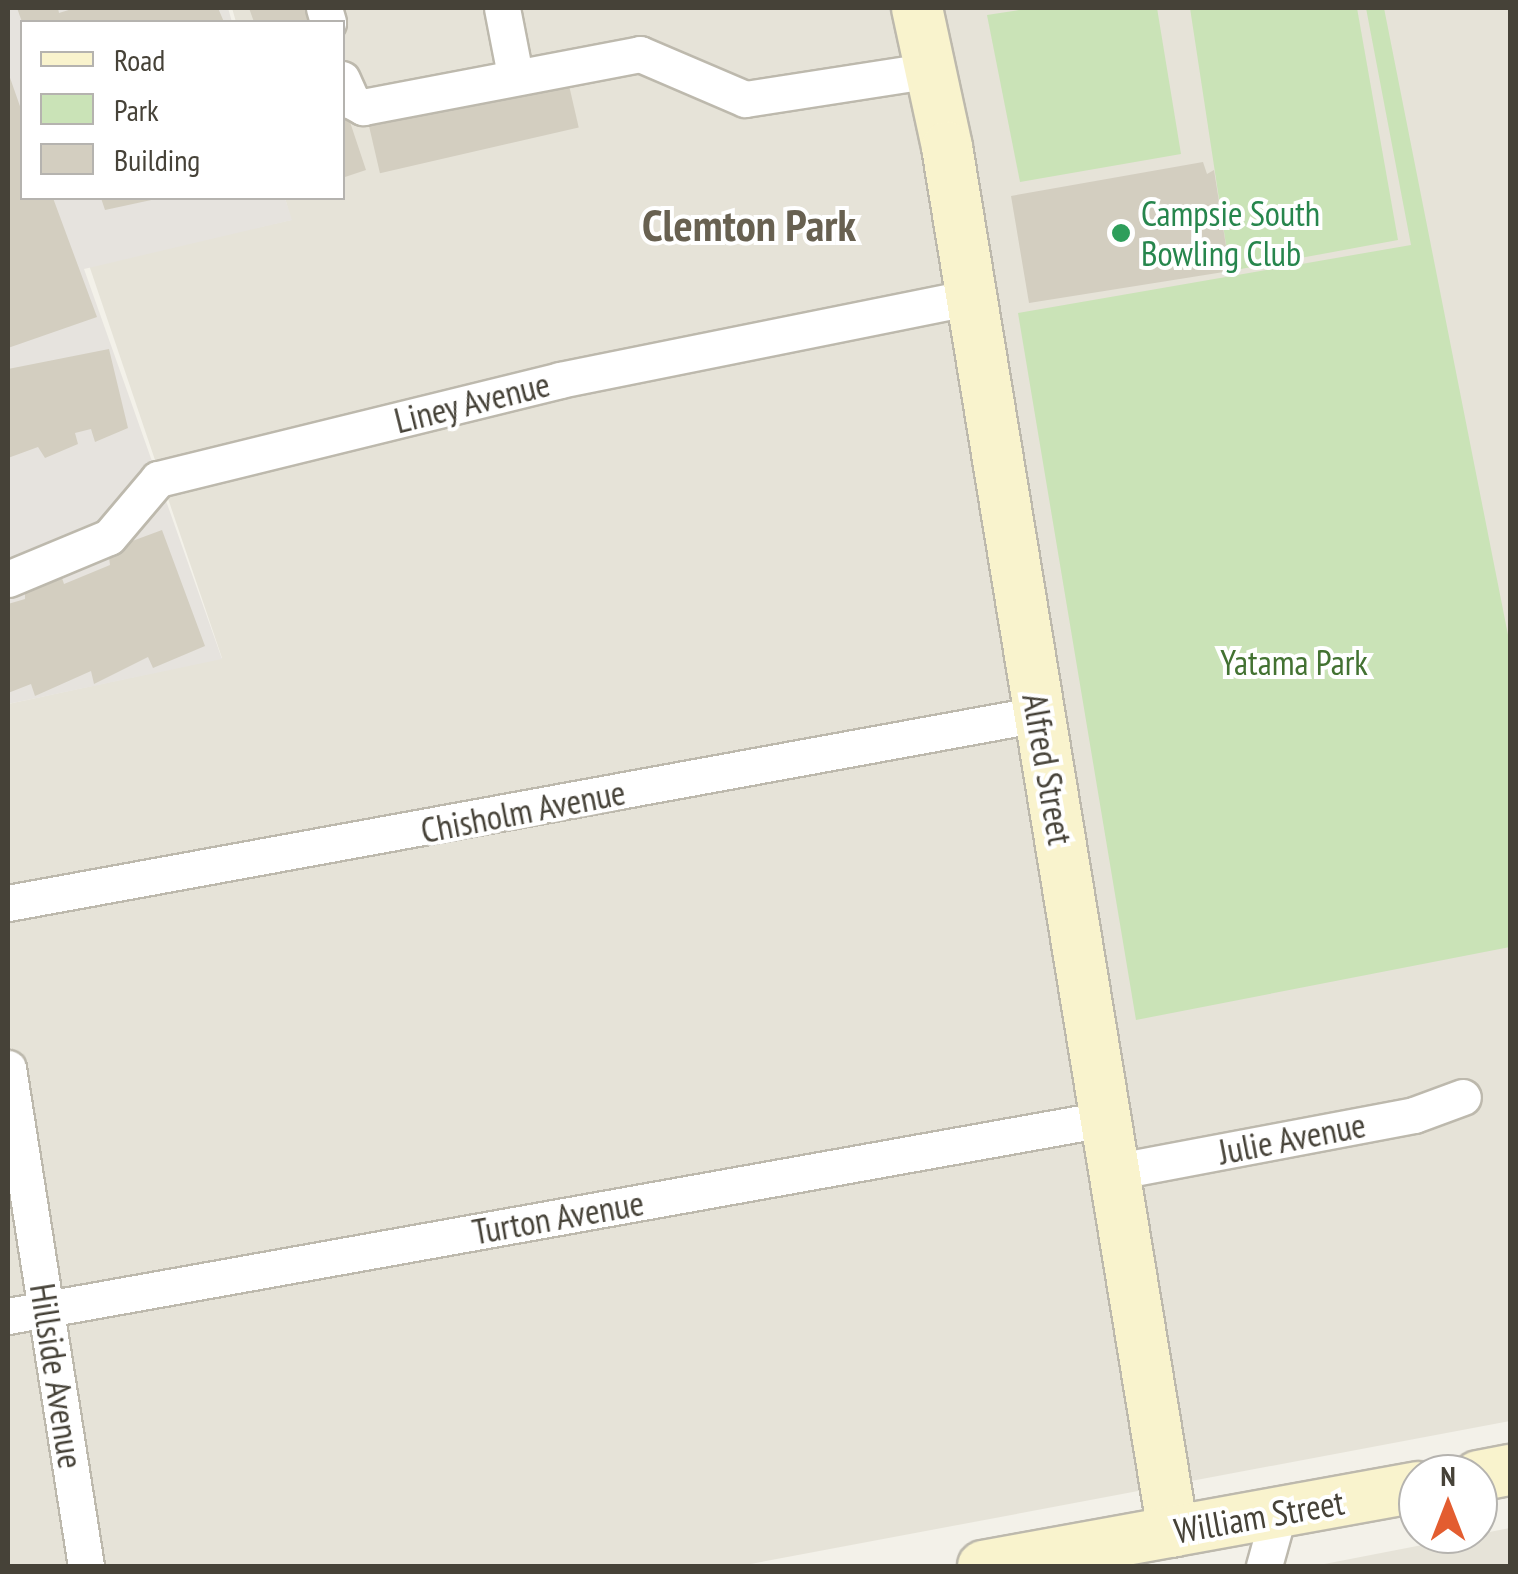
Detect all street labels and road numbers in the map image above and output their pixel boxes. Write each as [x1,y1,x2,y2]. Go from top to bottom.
street label: Liney Avenue [389,362,555,442]
street label: Alfred Street [1014,690,1082,848]
street label: Chisholm Avenue [417,771,629,851]
street label: Julie Avenue [1214,1103,1370,1173]
street label: Turton Avenue [469,1181,647,1253]
street label: Hillside Avenue [22,1280,92,1472]
street label: William Street [1171,1480,1347,1552]

